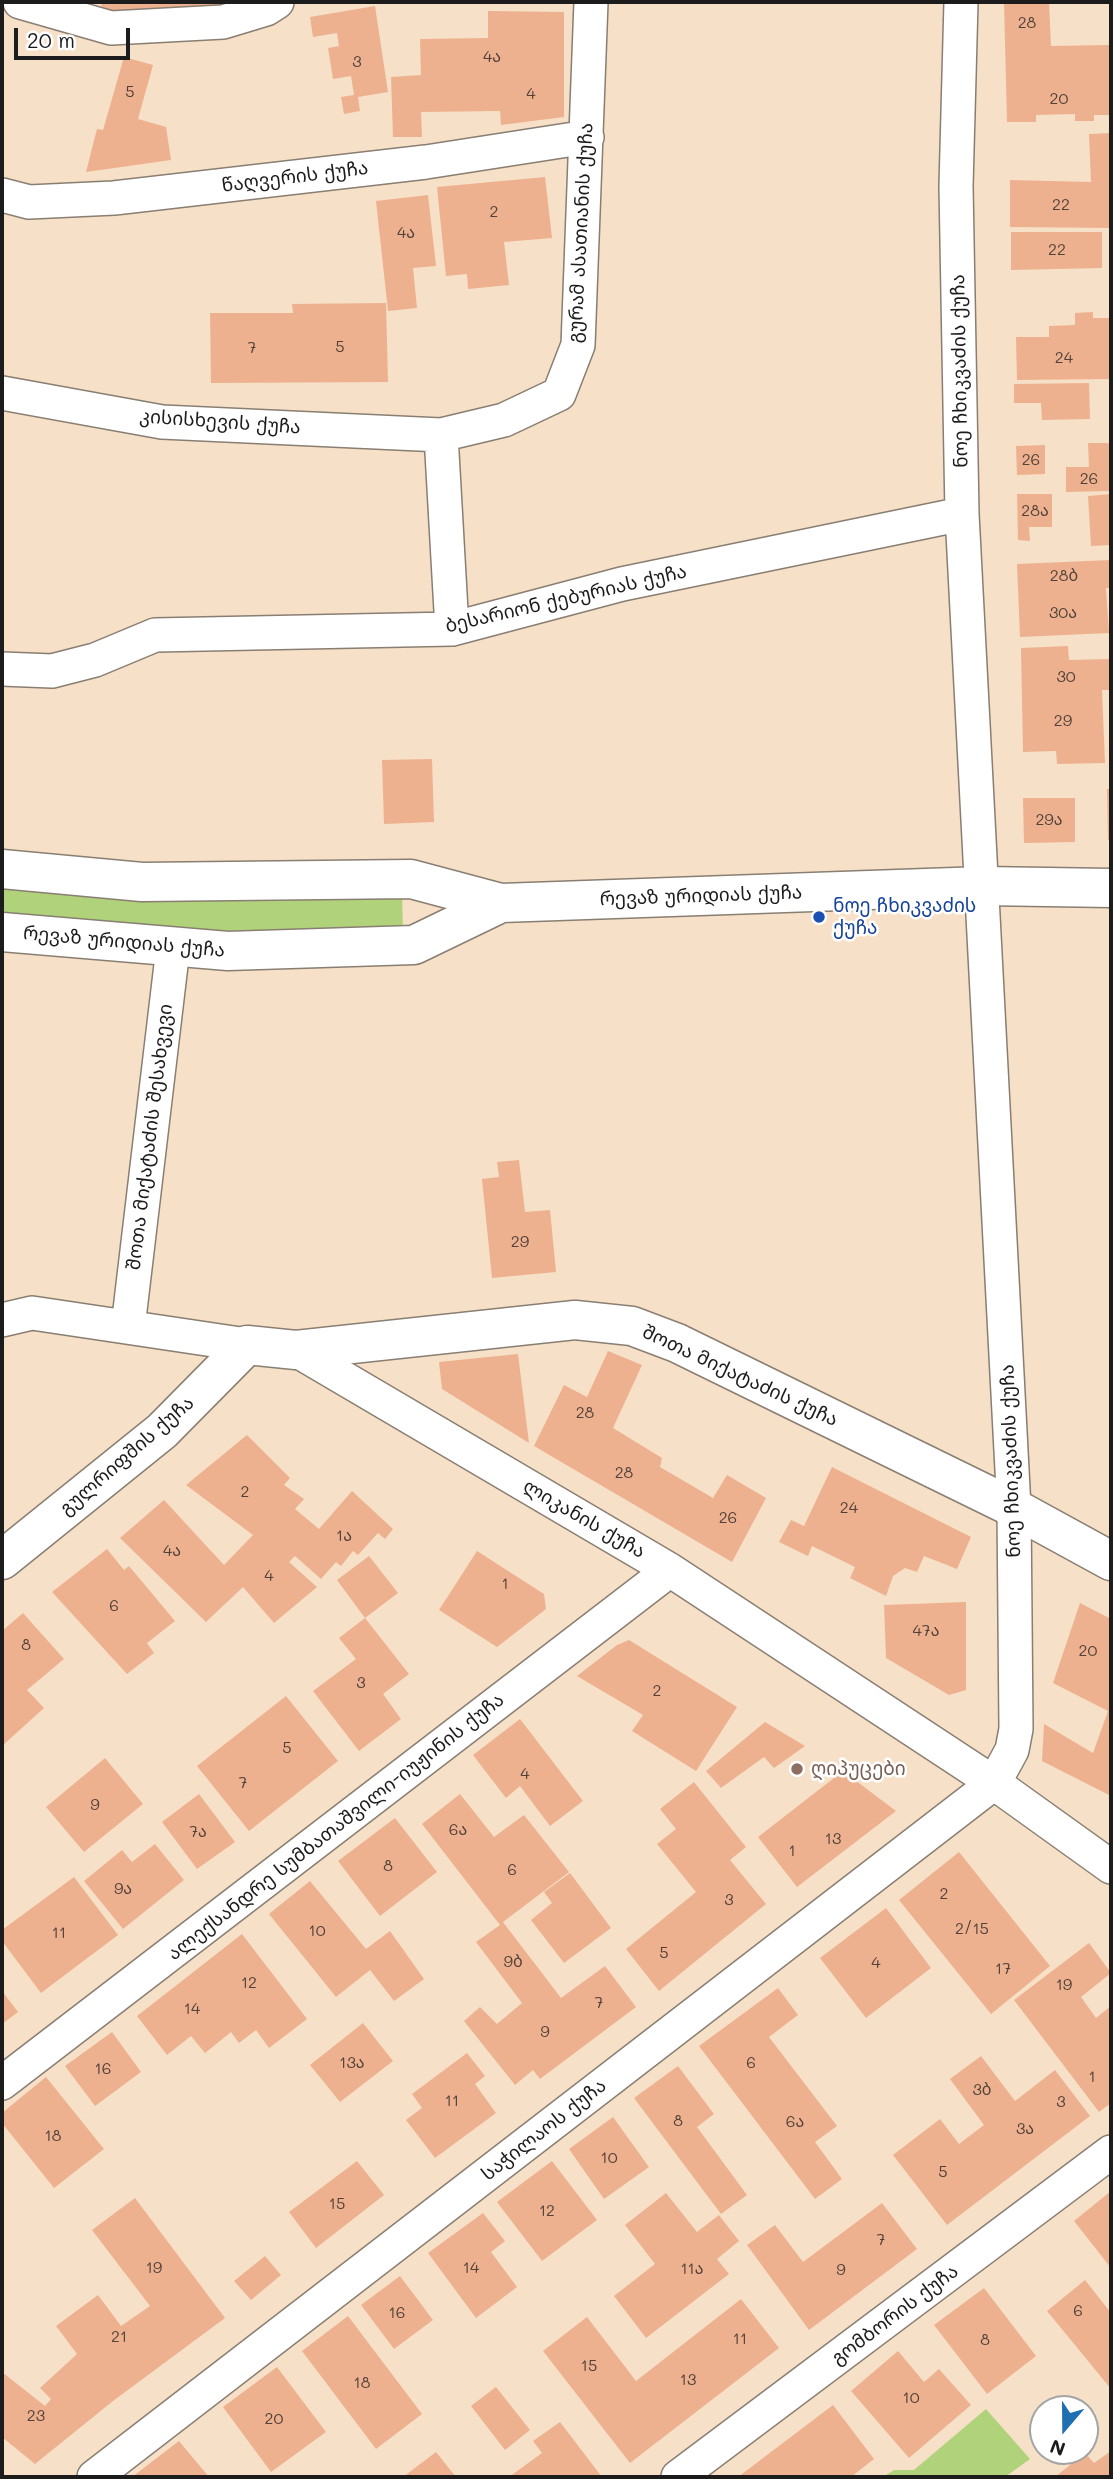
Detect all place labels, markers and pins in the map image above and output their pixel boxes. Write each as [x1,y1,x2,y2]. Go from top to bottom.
place label: ნოე ჩხიკვაძის ქუჩა [833,895,976,939]
marker: ნოე ჩხიკვაძის ქუჩა [811,909,827,925]
place label: ღიპუცები [811,1758,906,1780]
marker: ღიპუცები [789,1761,805,1777]

